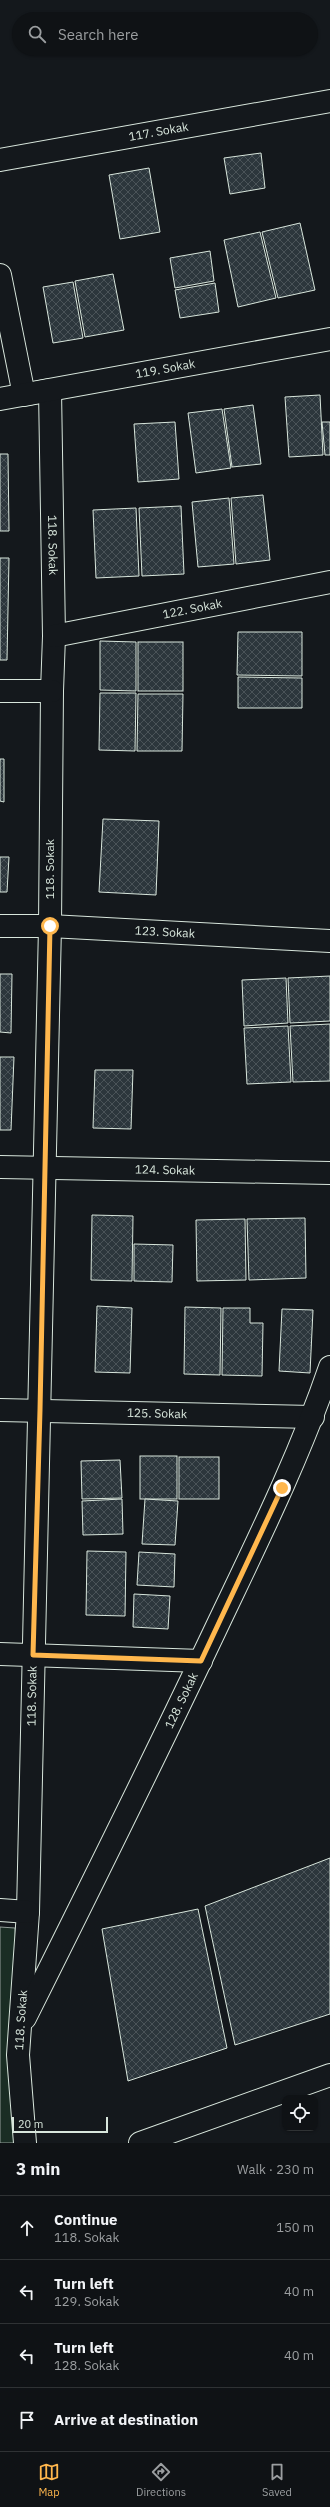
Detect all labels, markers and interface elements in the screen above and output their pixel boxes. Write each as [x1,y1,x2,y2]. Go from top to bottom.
search box [12,12,318,56]
icon: search [26,23,48,45]
text: Search here [58,25,138,44]
street label: 117. Sokak [127,118,190,144]
street label: 119. Sokak [134,356,197,381]
street label: 118. Sokak [45,515,61,576]
street label: 122. Sokak [161,595,224,622]
street label: 118. Sokak [42,838,57,899]
route start [41,917,59,935]
street label: 123. Sokak [134,923,196,941]
street label: 124. Sokak [135,1161,196,1178]
street label: 125. Sokak [127,1405,188,1421]
route end [273,1479,291,1497]
street label: 118. Sokak [23,1665,40,1726]
street label: 128. Sokak [161,1669,201,1731]
street label: 118. Sokak [11,1989,30,2051]
map controls [282,2095,318,2131]
button: locate [282,2095,318,2131]
scale bar [12,2115,108,2134]
text: 20 m [18,2117,43,2131]
text: 3 min [16,2158,60,2180]
text: Walk · 230 m [237,2161,314,2178]
text: Continue [54,2210,118,2229]
icon: ahead [16,2217,38,2239]
text: 150 m [276,2219,314,2236]
text: 118. Sokak [54,2229,119,2246]
text: Turn left [54,2274,114,2293]
icon: left [16,2281,38,2303]
text: 40 m [284,2283,314,2300]
text: 129. Sokak [54,2293,119,2310]
text: Turn left [54,2338,114,2357]
icon: left [16,2345,38,2367]
text: 40 m [284,2347,314,2364]
text: 128. Sokak [54,2357,119,2374]
icon: arrive [16,2409,38,2431]
text: Arrive at destination [54,2410,198,2429]
tab: Map [38,2461,60,2499]
tab: Directions [136,2461,186,2499]
tab: Saved [262,2461,292,2499]

